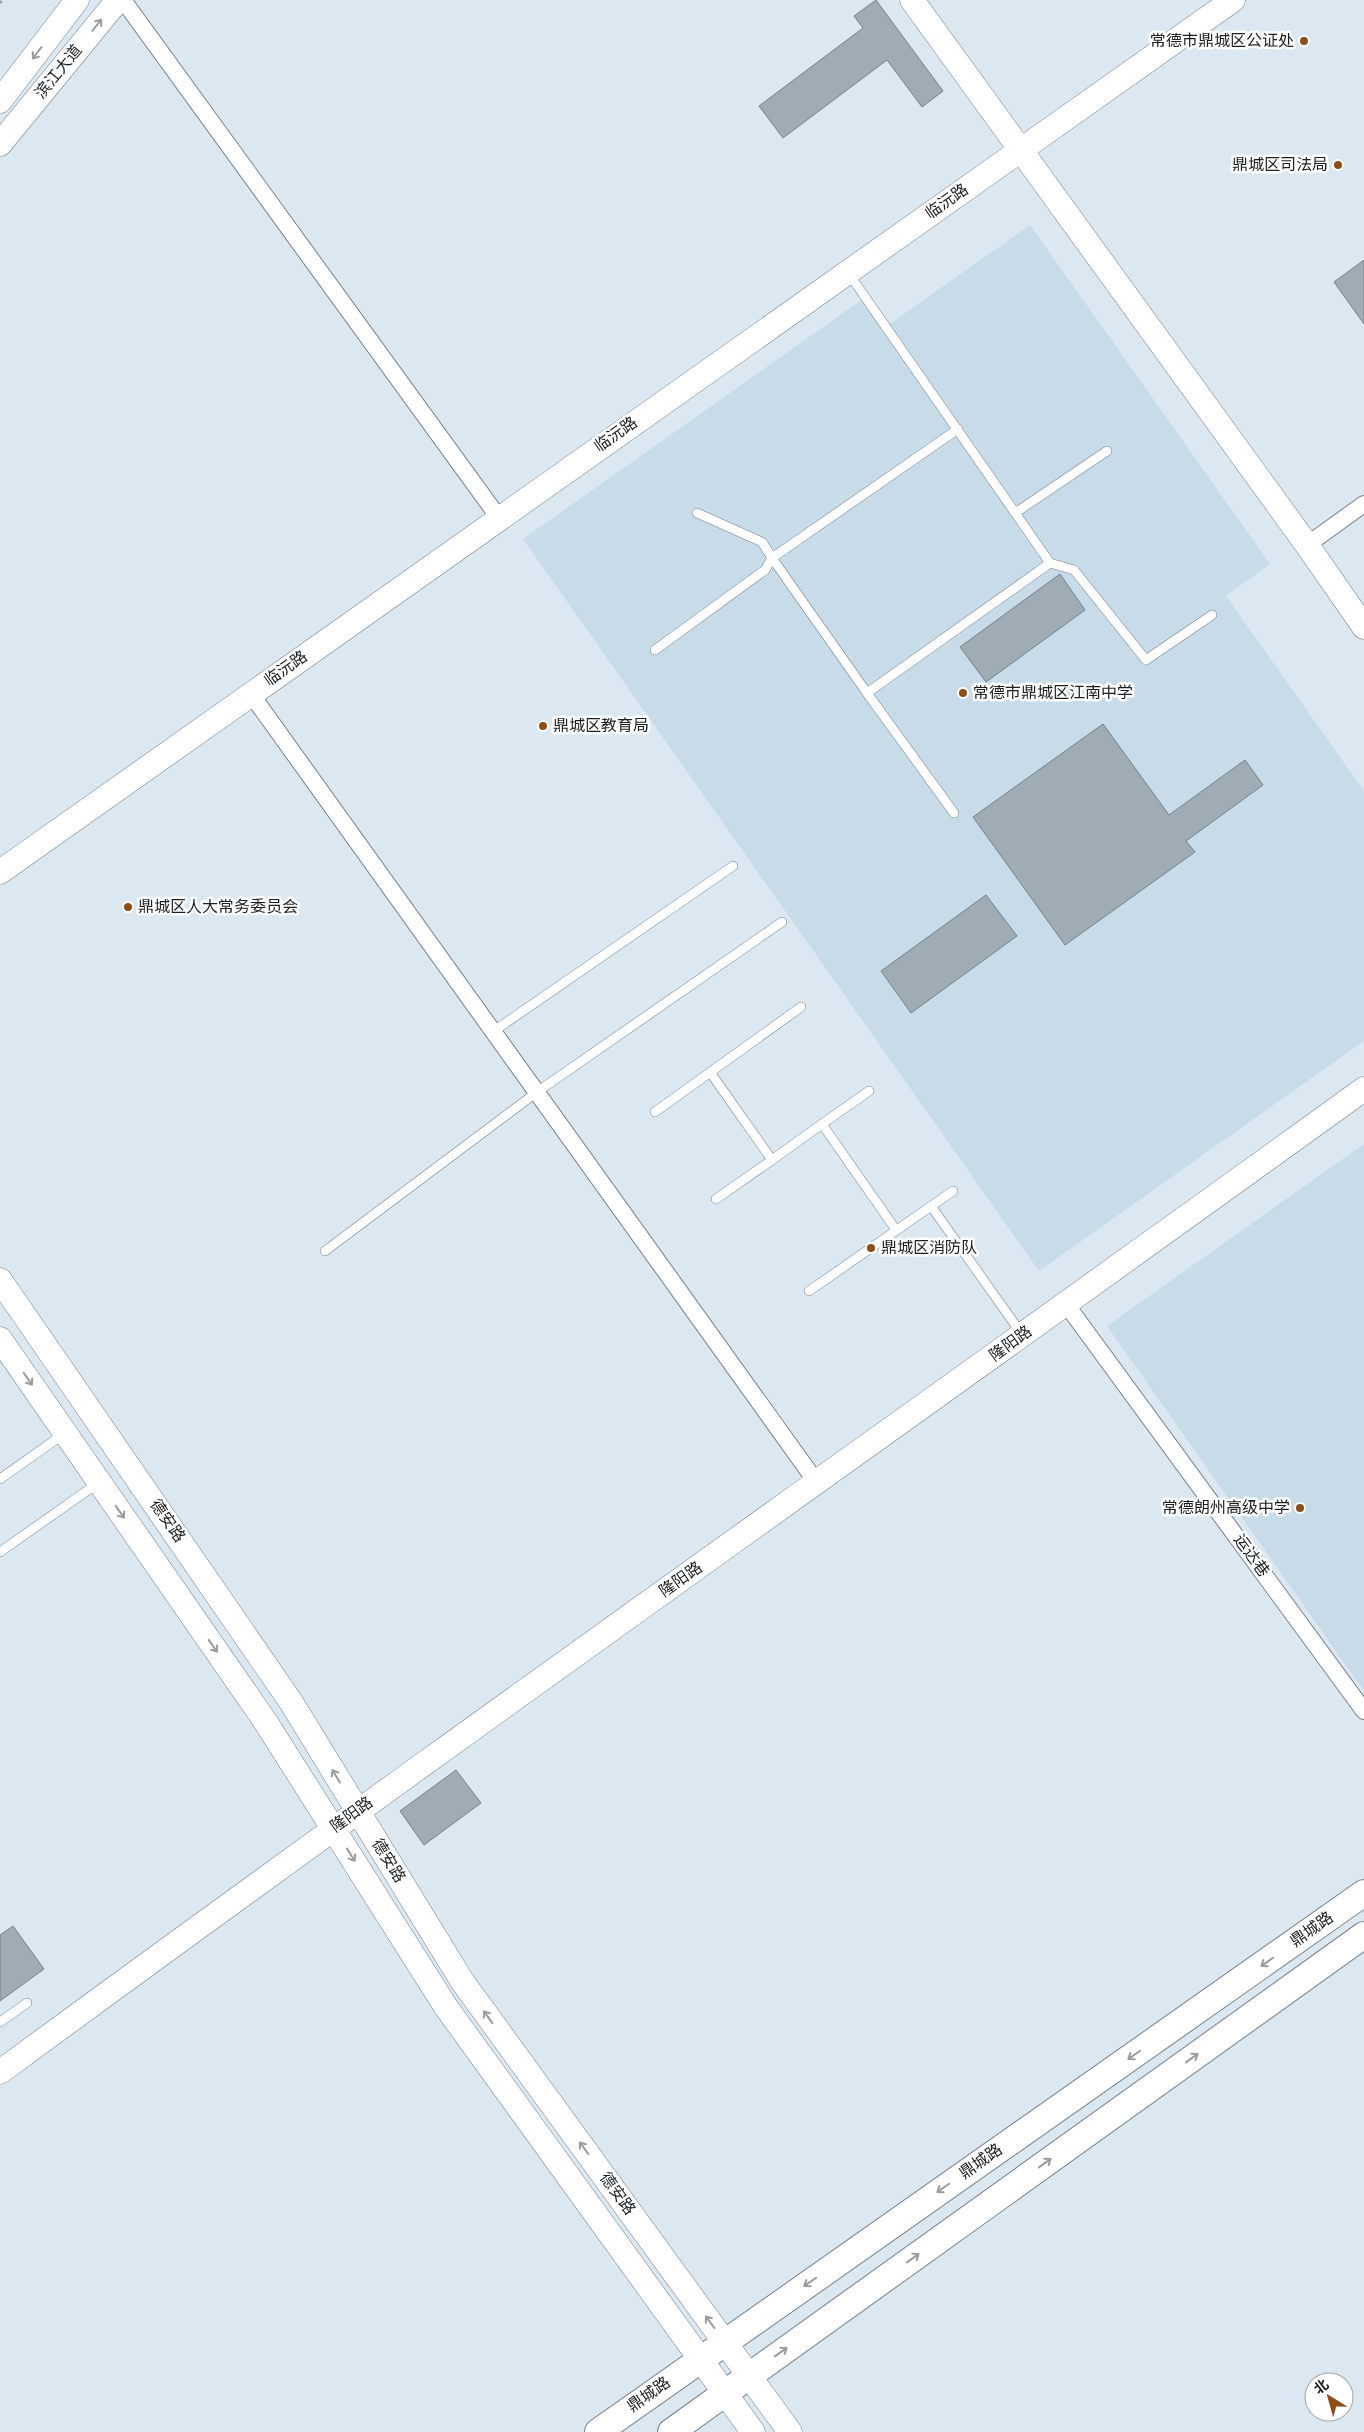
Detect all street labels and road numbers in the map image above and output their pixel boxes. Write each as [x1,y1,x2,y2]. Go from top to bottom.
street label: 滨江大道 [31,41,87,103]
street label: 临沅路 [922,180,972,224]
street label: 临沅路 [591,413,641,457]
street label: 临沅路 [261,647,311,691]
street label: 隆阳路 [986,1322,1036,1366]
street label: 德安路 [145,1496,189,1546]
street label: 运达巷 [1229,1531,1273,1581]
street label: 隆阳路 [656,1558,706,1602]
street label: 隆阳路 [327,1793,377,1837]
street label: 德安路 [367,1836,409,1886]
street label: 鼎城路 [1287,1908,1337,1952]
street label: 鼎城路 [956,2140,1006,2184]
street label: 德安路 [595,2169,639,2219]
street label: 鼎城路 [624,2373,674,2417]

